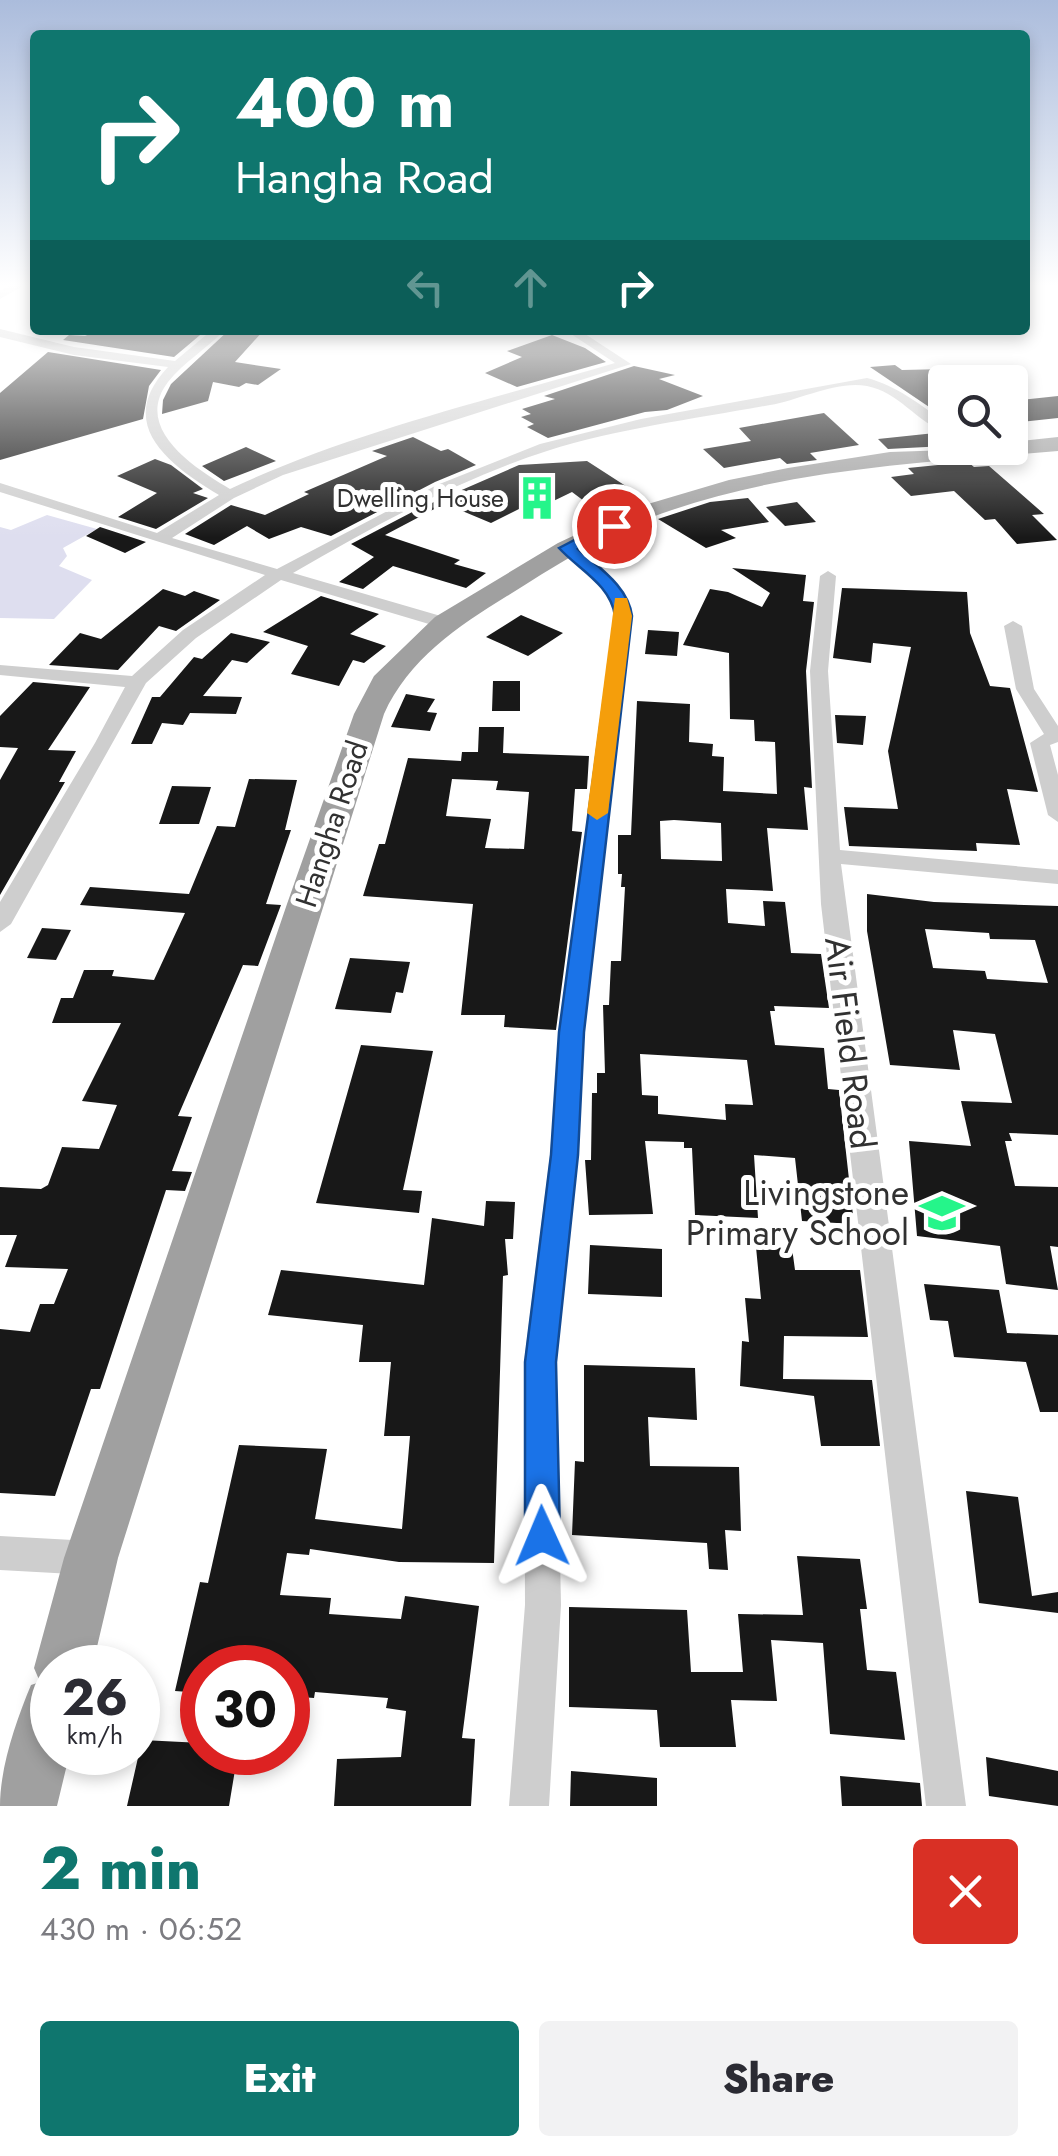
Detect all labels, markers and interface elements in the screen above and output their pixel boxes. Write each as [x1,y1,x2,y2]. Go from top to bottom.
text: 400 m [235,52,455,153]
icon: right [70,70,200,200]
text: Hangha Road [235,145,494,210]
icon: left [398,260,453,315]
icon: ahead [503,260,558,315]
icon: right [608,260,663,315]
map controls [928,365,1028,465]
button: search [928,365,1028,465]
building icon: Dwelling House [513,474,561,522]
place label: Dwelling House [337,480,504,516]
pin [572,484,657,569]
icon: arrive [587,499,642,554]
street label: Hangha Road [284,735,379,913]
street label: Air Field Road [812,934,888,1152]
place label: Livingstone Primary School [686,1168,909,1258]
school or university icon: Livingstone Primary School [918,1189,966,1237]
position arrow [490,1484,594,1588]
speed limit sign: 30 [180,1645,310,1775]
text: 26 [62,1661,128,1734]
text: km/h [67,1717,123,1753]
text: 2 min [40,1825,201,1912]
button: close [913,1839,1018,1944]
text: 430 m · 06:52 [40,1906,242,1952]
button: Exit [40,2021,519,2136]
button: Share [539,2021,1018,2136]

